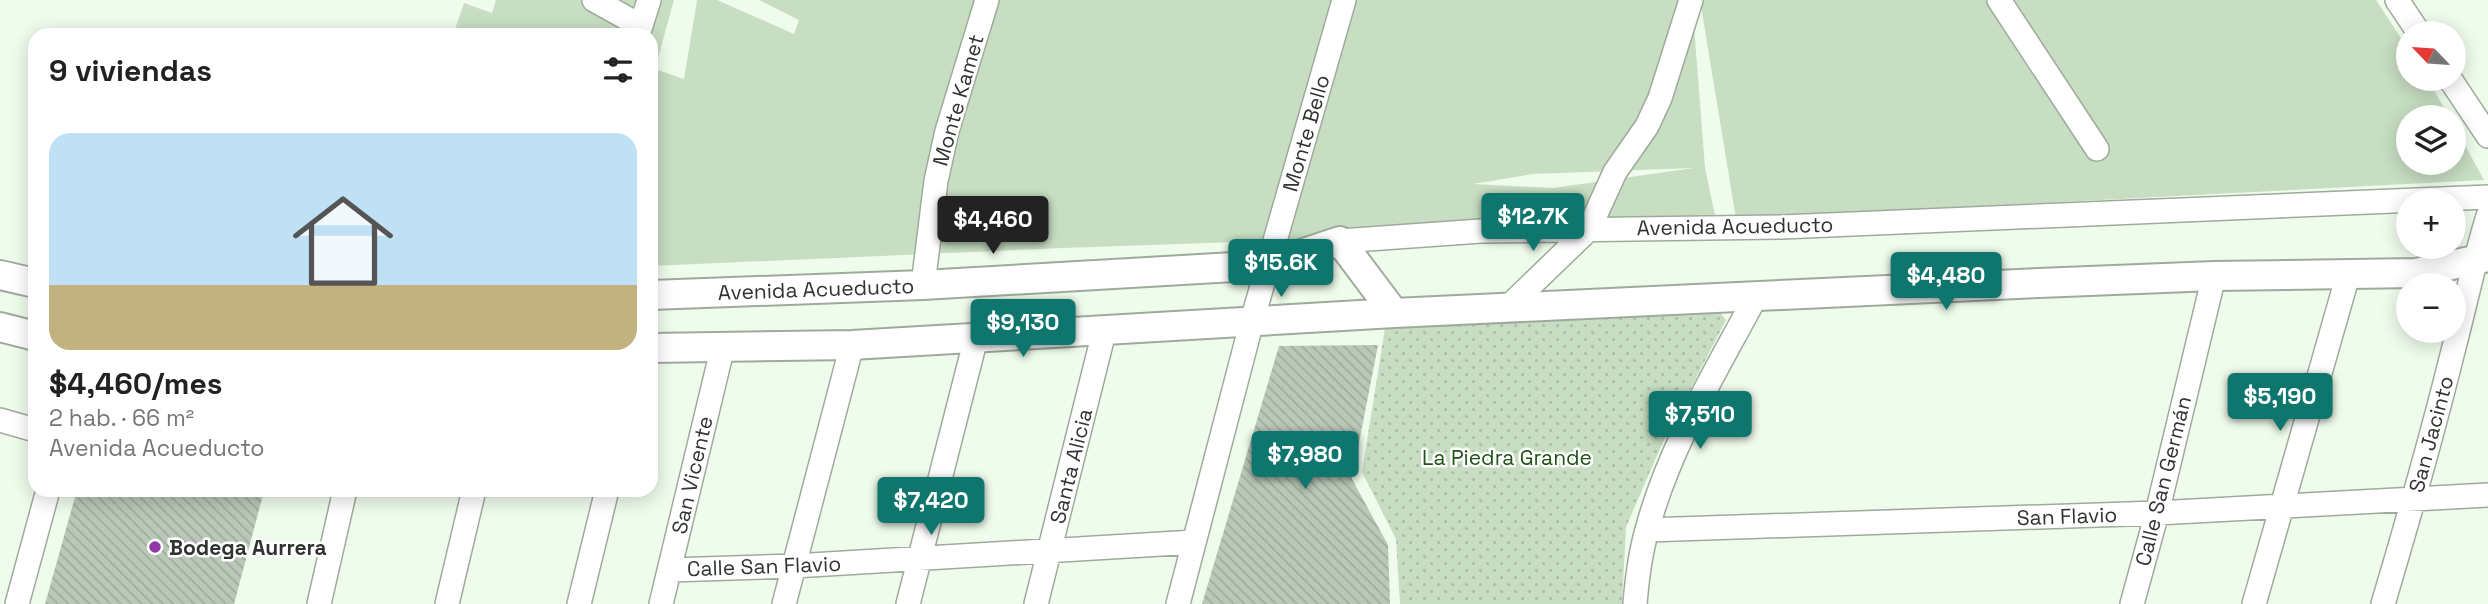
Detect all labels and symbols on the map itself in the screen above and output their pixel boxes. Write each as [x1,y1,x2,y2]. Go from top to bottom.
north arrow [2396,21,2466,91]
street label: Monte Kamet [926,31,990,169]
street label: Monte Bello [1276,71,1336,195]
pin: $12.7K [1476,194,1590,253]
pin: $4,460 [936,196,1050,256]
street label: Avenida Acueducto [1636,211,1834,241]
pin: $15.6K [1224,240,1338,299]
pin: $4,480 [1889,252,2003,312]
street label: Avenida Acueducto [717,272,915,306]
pin: $9,130 [966,300,1080,359]
street label: San Jacinto [2402,373,2460,495]
pin: $5,190 [2223,374,2337,433]
pin: $7,510 [1643,392,1757,451]
street label: Calle San Germán [2129,393,2197,569]
street label: Santa Alicia [1044,406,1098,526]
street label: San Vicente [665,413,719,537]
pin: $7,980 [1248,432,1362,491]
park label: La Piedra Grande [1422,444,1592,471]
pin: $7,420 [874,477,988,537]
street label: San Flavio [2016,501,2118,531]
place label: Bodega Aurrera [169,534,327,561]
marker: Bodega Aurrera [147,539,163,555]
street label: Calle San Flavio [686,550,842,582]

